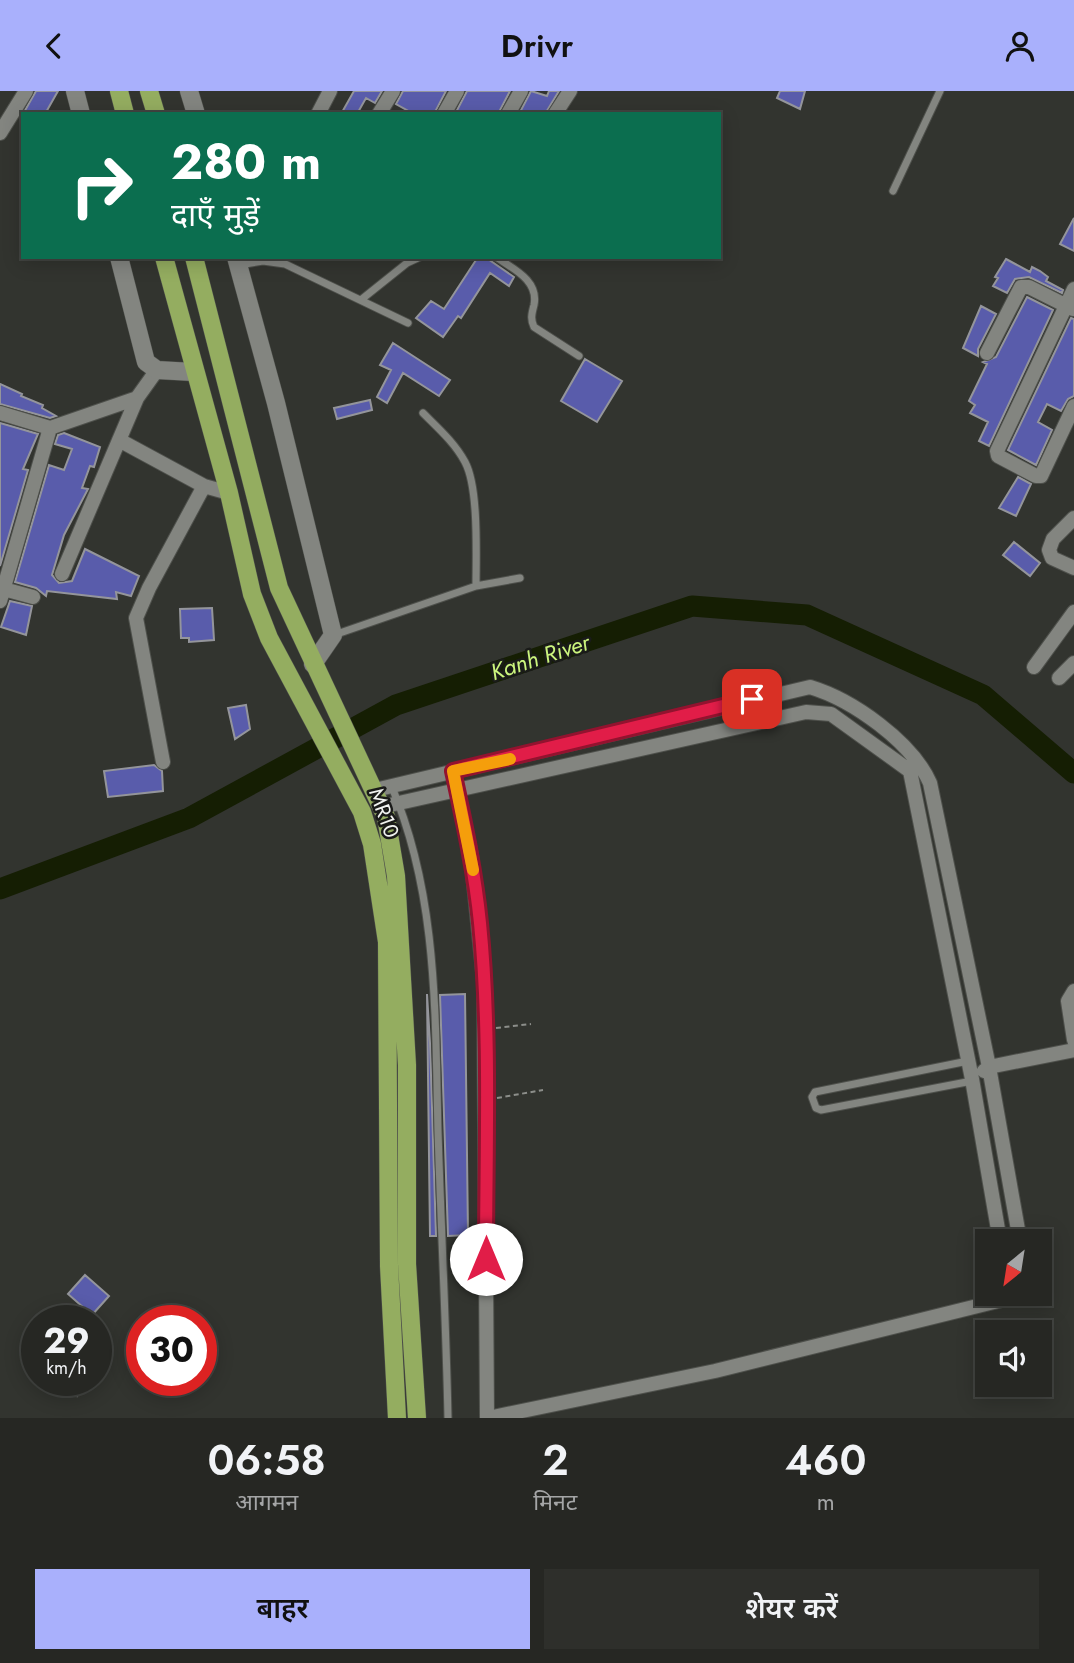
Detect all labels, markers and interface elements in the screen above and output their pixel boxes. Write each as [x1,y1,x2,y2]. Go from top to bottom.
text: Drivr [501,23,573,69]
icon: back [35,27,73,65]
icon: person [1001,27,1039,65]
text: 280 m [171,127,321,197]
icon: right [56,140,147,231]
text: दाएँ मुड़ें [171,192,260,238]
water label: Kanh River [486,625,595,689]
pin [722,669,782,729]
icon: arrive [733,680,771,718]
street label: MR10 [361,784,407,842]
position arrow [449,1222,523,1296]
north arrow [975,1229,1052,1305]
map controls [975,1229,1052,1397]
speed limit sign: 30 [126,1305,217,1396]
text: 29 [43,1316,90,1366]
button: sound [975,1320,1052,1397]
text: km/h [46,1355,87,1381]
text: 06:58 [207,1430,326,1491]
text: 2 [542,1430,569,1491]
text: 460 [785,1430,867,1491]
text: आगमन [235,1485,298,1519]
text: मिनट [533,1485,577,1519]
text: m [817,1485,835,1519]
button: बाहर [35,1569,530,1649]
button: शेयर करें [544,1569,1039,1649]

